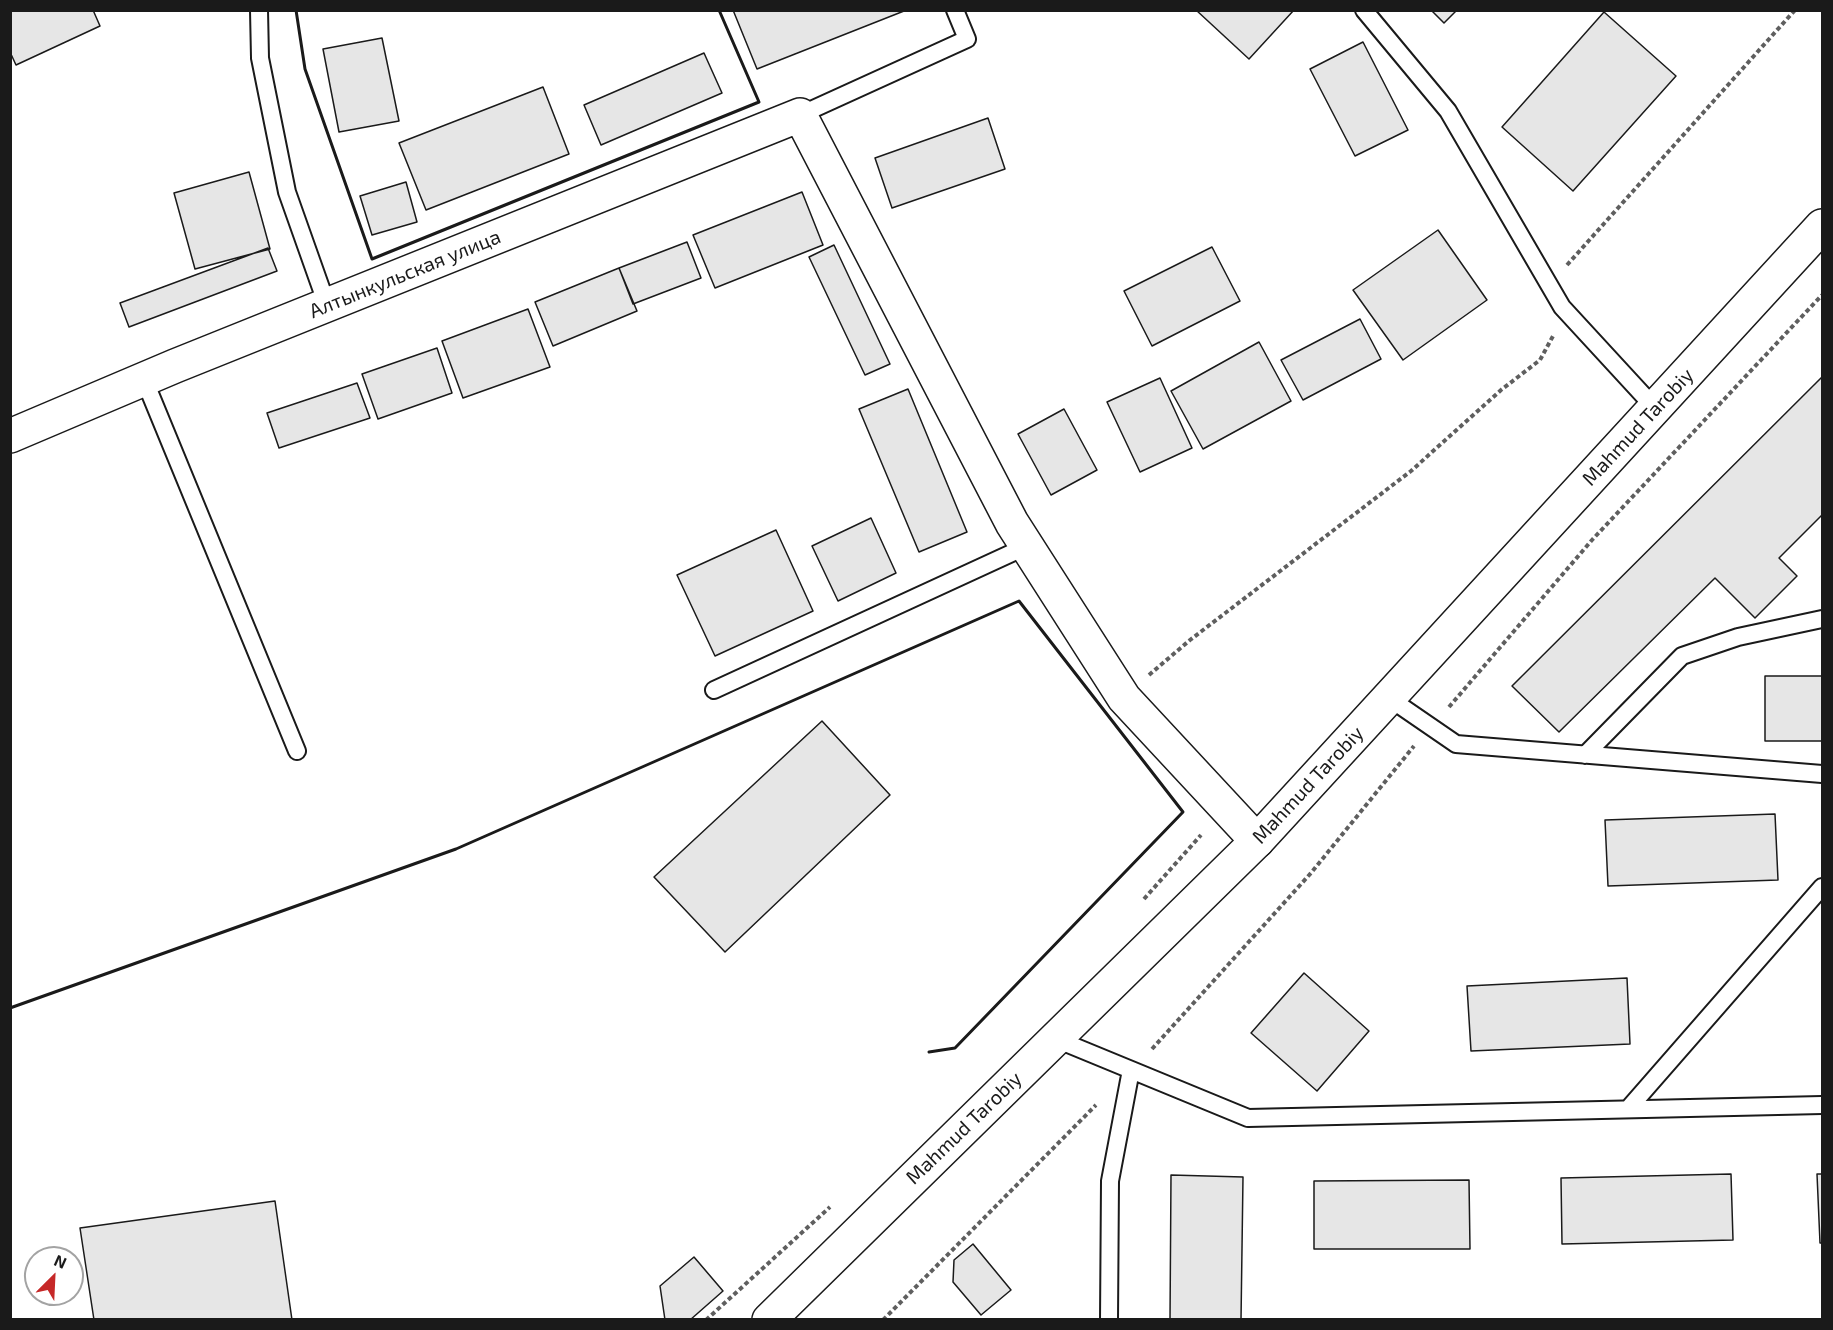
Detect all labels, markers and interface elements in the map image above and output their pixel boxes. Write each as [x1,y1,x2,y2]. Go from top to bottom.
street label: Алтынкульская улица [306,225,504,323]
street label: Mahmud Tarobiy [1577,363,1699,491]
street label: Mahmud Tarobiy [1247,721,1369,849]
street label: Mahmud Tarobiy [901,1067,1027,1189]
north arrow [24,1246,84,1306]
text: N [52,1250,70,1272]

